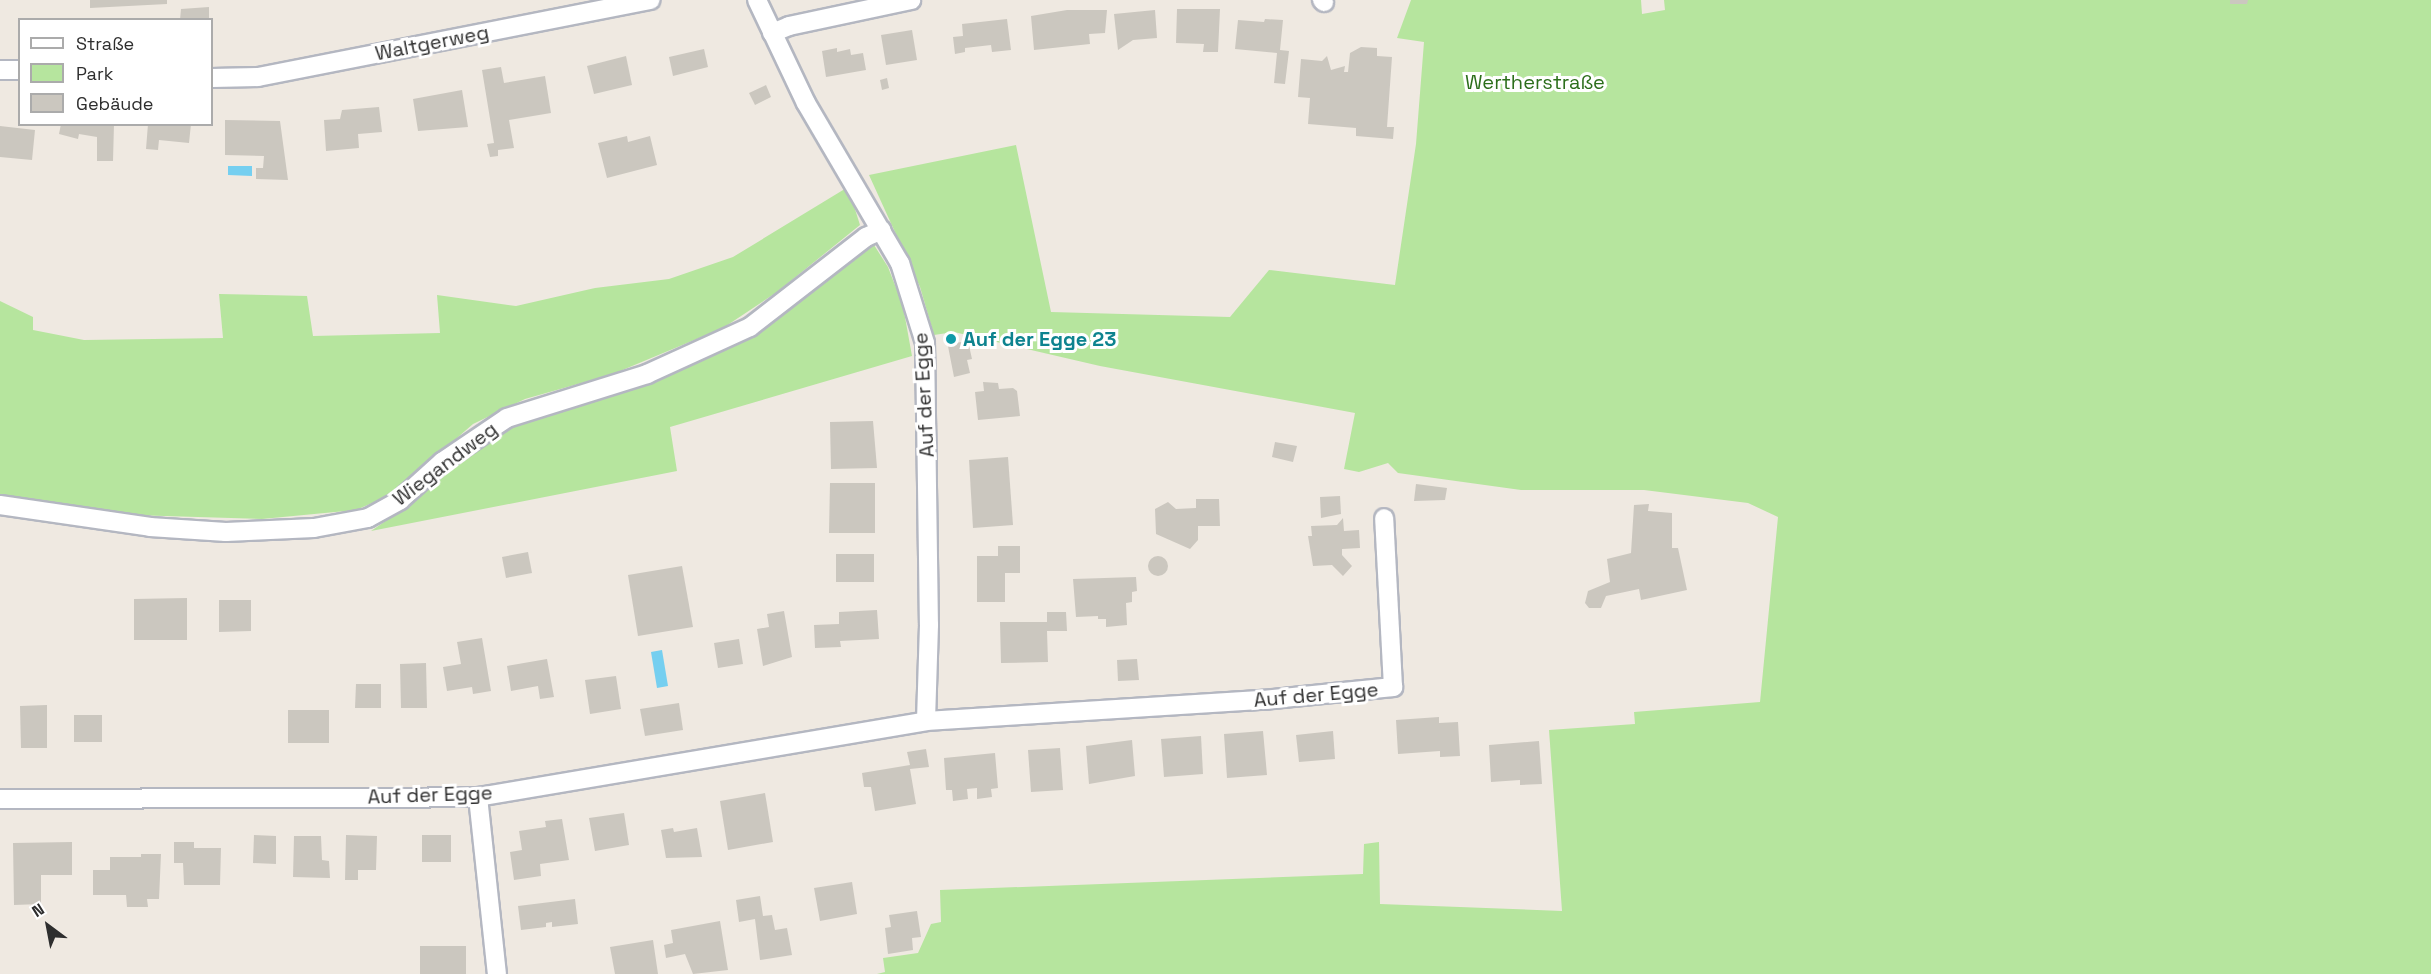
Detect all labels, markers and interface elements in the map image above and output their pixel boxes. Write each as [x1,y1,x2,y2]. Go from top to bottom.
legend [18,18,213,126]
street label: Waltgerweg [373,20,491,66]
text: Straße [76,32,134,55]
text: Park [76,62,113,85]
park label: Wertherstraße [1465,70,1605,94]
text: Gebäude [76,92,154,115]
place label: Auf der Egge 23 [963,327,1116,351]
street label: Auf der Egge [909,332,939,458]
marker: Auf der Egge 23 [944,332,958,346]
street label: Wiegandweg [388,417,502,511]
street label: Auf der Egge [1253,678,1379,712]
street label: Auf der Egge [367,781,493,809]
north arrow [18,896,78,956]
text: N [28,899,48,922]

